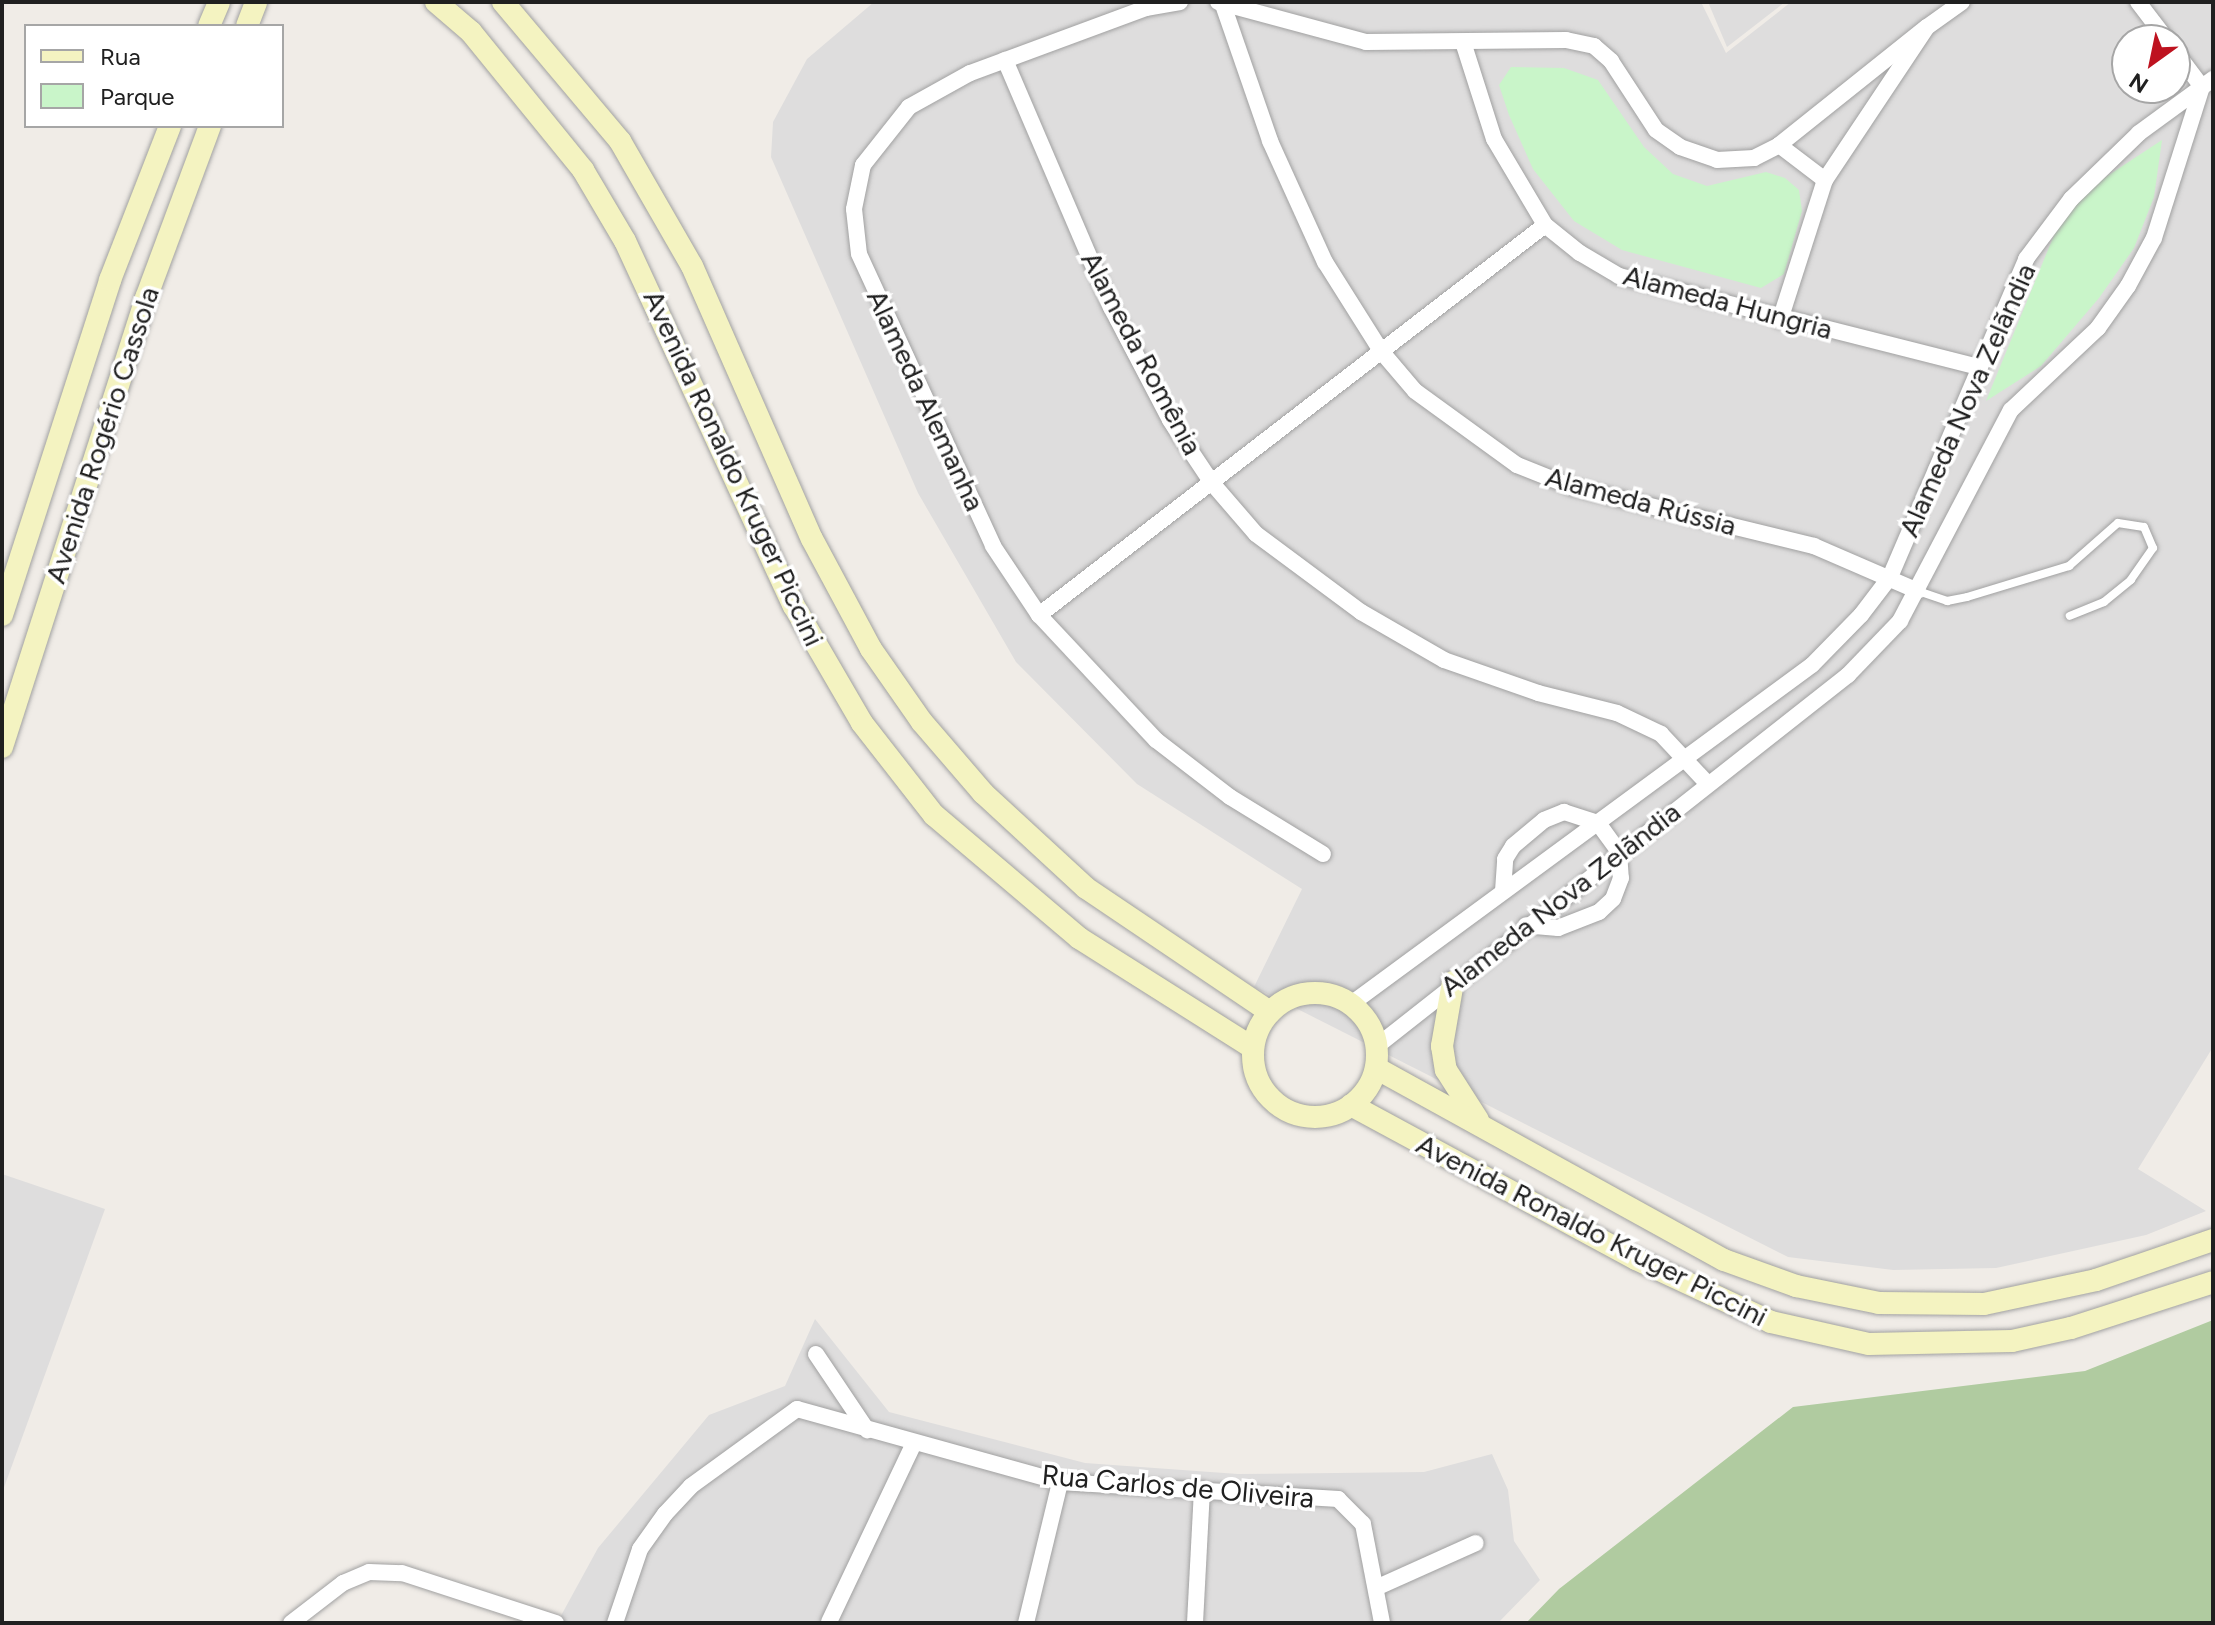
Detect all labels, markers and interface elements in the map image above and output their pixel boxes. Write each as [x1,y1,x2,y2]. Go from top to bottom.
legend [24,24,284,128]
north arrow [2111,24,2191,104]
text: Rua [100,42,141,71]
text: N [2124,67,2153,99]
text: Parque [100,82,174,111]
street label: Alameda Romênia [1074,246,1210,460]
street label: Alameda Hungria [1620,258,1836,346]
street label: Alameda Nova Zelãndia [1892,258,2042,542]
street label: Avenida Rogério Cassola [38,283,166,587]
street label: Alameda Alemanha [860,284,992,516]
street label: Avenida Ronaldo Kruger Piccini [637,285,831,651]
street label: Alameda Rússia [1542,459,1740,543]
street label: Alameda Nova Zelãndia [1433,795,1687,1003]
street label: Avenida Ronaldo Kruger Piccini [1411,1127,1773,1333]
street label: Rua Carlos de Oliveira [1040,1457,1316,1515]

